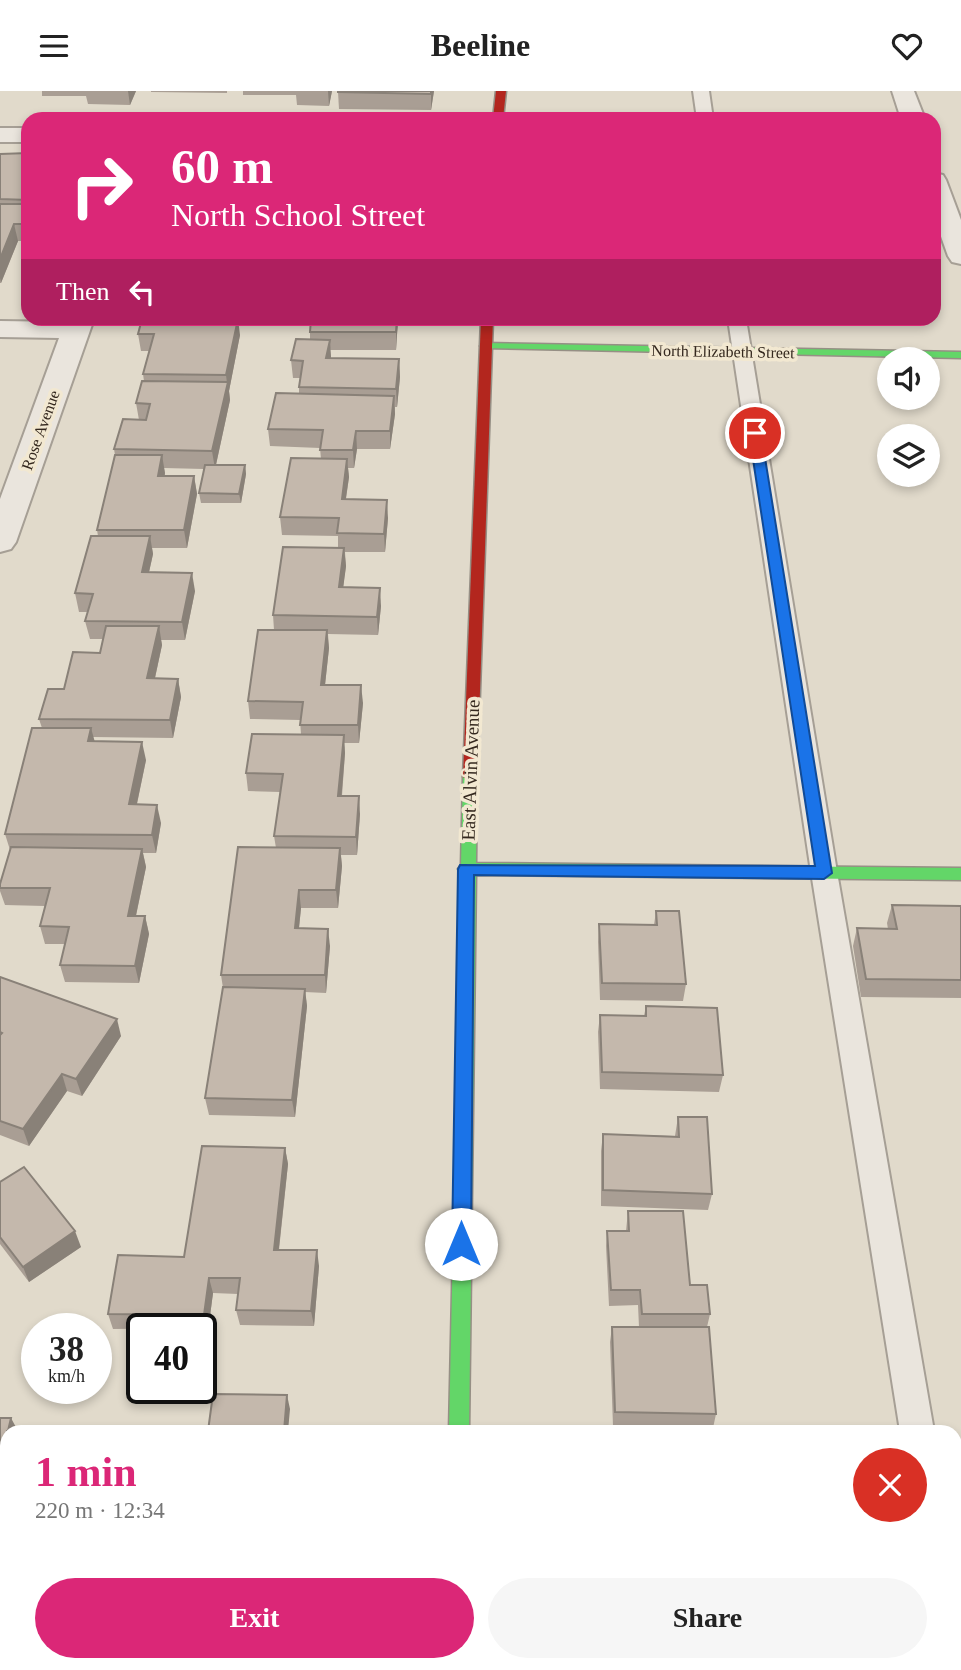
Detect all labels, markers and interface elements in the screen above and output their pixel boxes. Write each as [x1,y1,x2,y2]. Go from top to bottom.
icon: menu [35,27,73,65]
text: Beeline [431,27,530,63]
icon: heart [888,27,926,65]
text: 60 m [171,139,273,194]
icon: right [56,140,147,231]
text: North School Street [171,197,425,233]
icon: left [123,273,161,311]
text: Then [56,277,109,306]
street label: North Elizabeth Street [651,342,795,361]
map controls [877,347,940,487]
button: sound [877,347,940,410]
street label: Rose Avenue [18,388,63,472]
pin [725,403,785,463]
icon: arrive [736,414,774,452]
button: layers [877,424,940,487]
street label: East Alvin Avenue [458,699,483,841]
position arrow [424,1207,498,1281]
speed limit sign: 40 [126,1313,217,1404]
text: 38 [49,1330,84,1369]
text: km/h [48,1366,85,1386]
button: close [853,1448,927,1522]
text: 1 min [35,1449,137,1495]
text: 220 m · 12:34 [35,1498,165,1523]
button: Exit [35,1578,474,1658]
button: Share [488,1578,927,1658]

